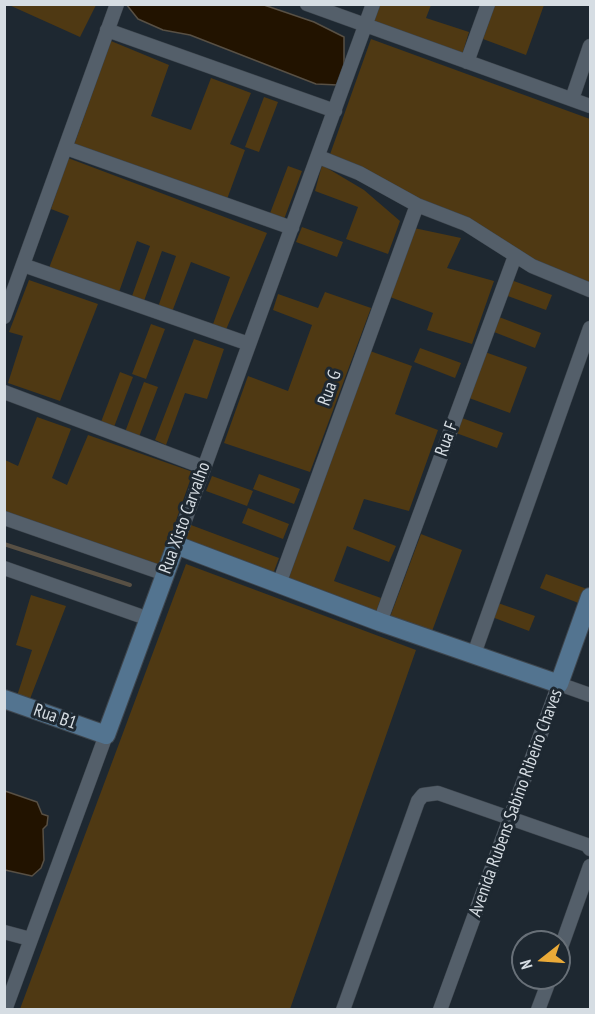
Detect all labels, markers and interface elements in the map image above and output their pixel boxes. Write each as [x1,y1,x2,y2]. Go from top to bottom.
street label: Rua G [314,367,346,409]
street label: Rua F [431,419,463,459]
street label: Rua Xisto Carvalho [155,459,215,577]
street label: Avenida Rubens Sabino Ribeiro Chaves [465,686,567,920]
street label: Rua B1 [31,700,79,734]
north arrow [511,930,571,990]
text: N [515,958,537,972]

